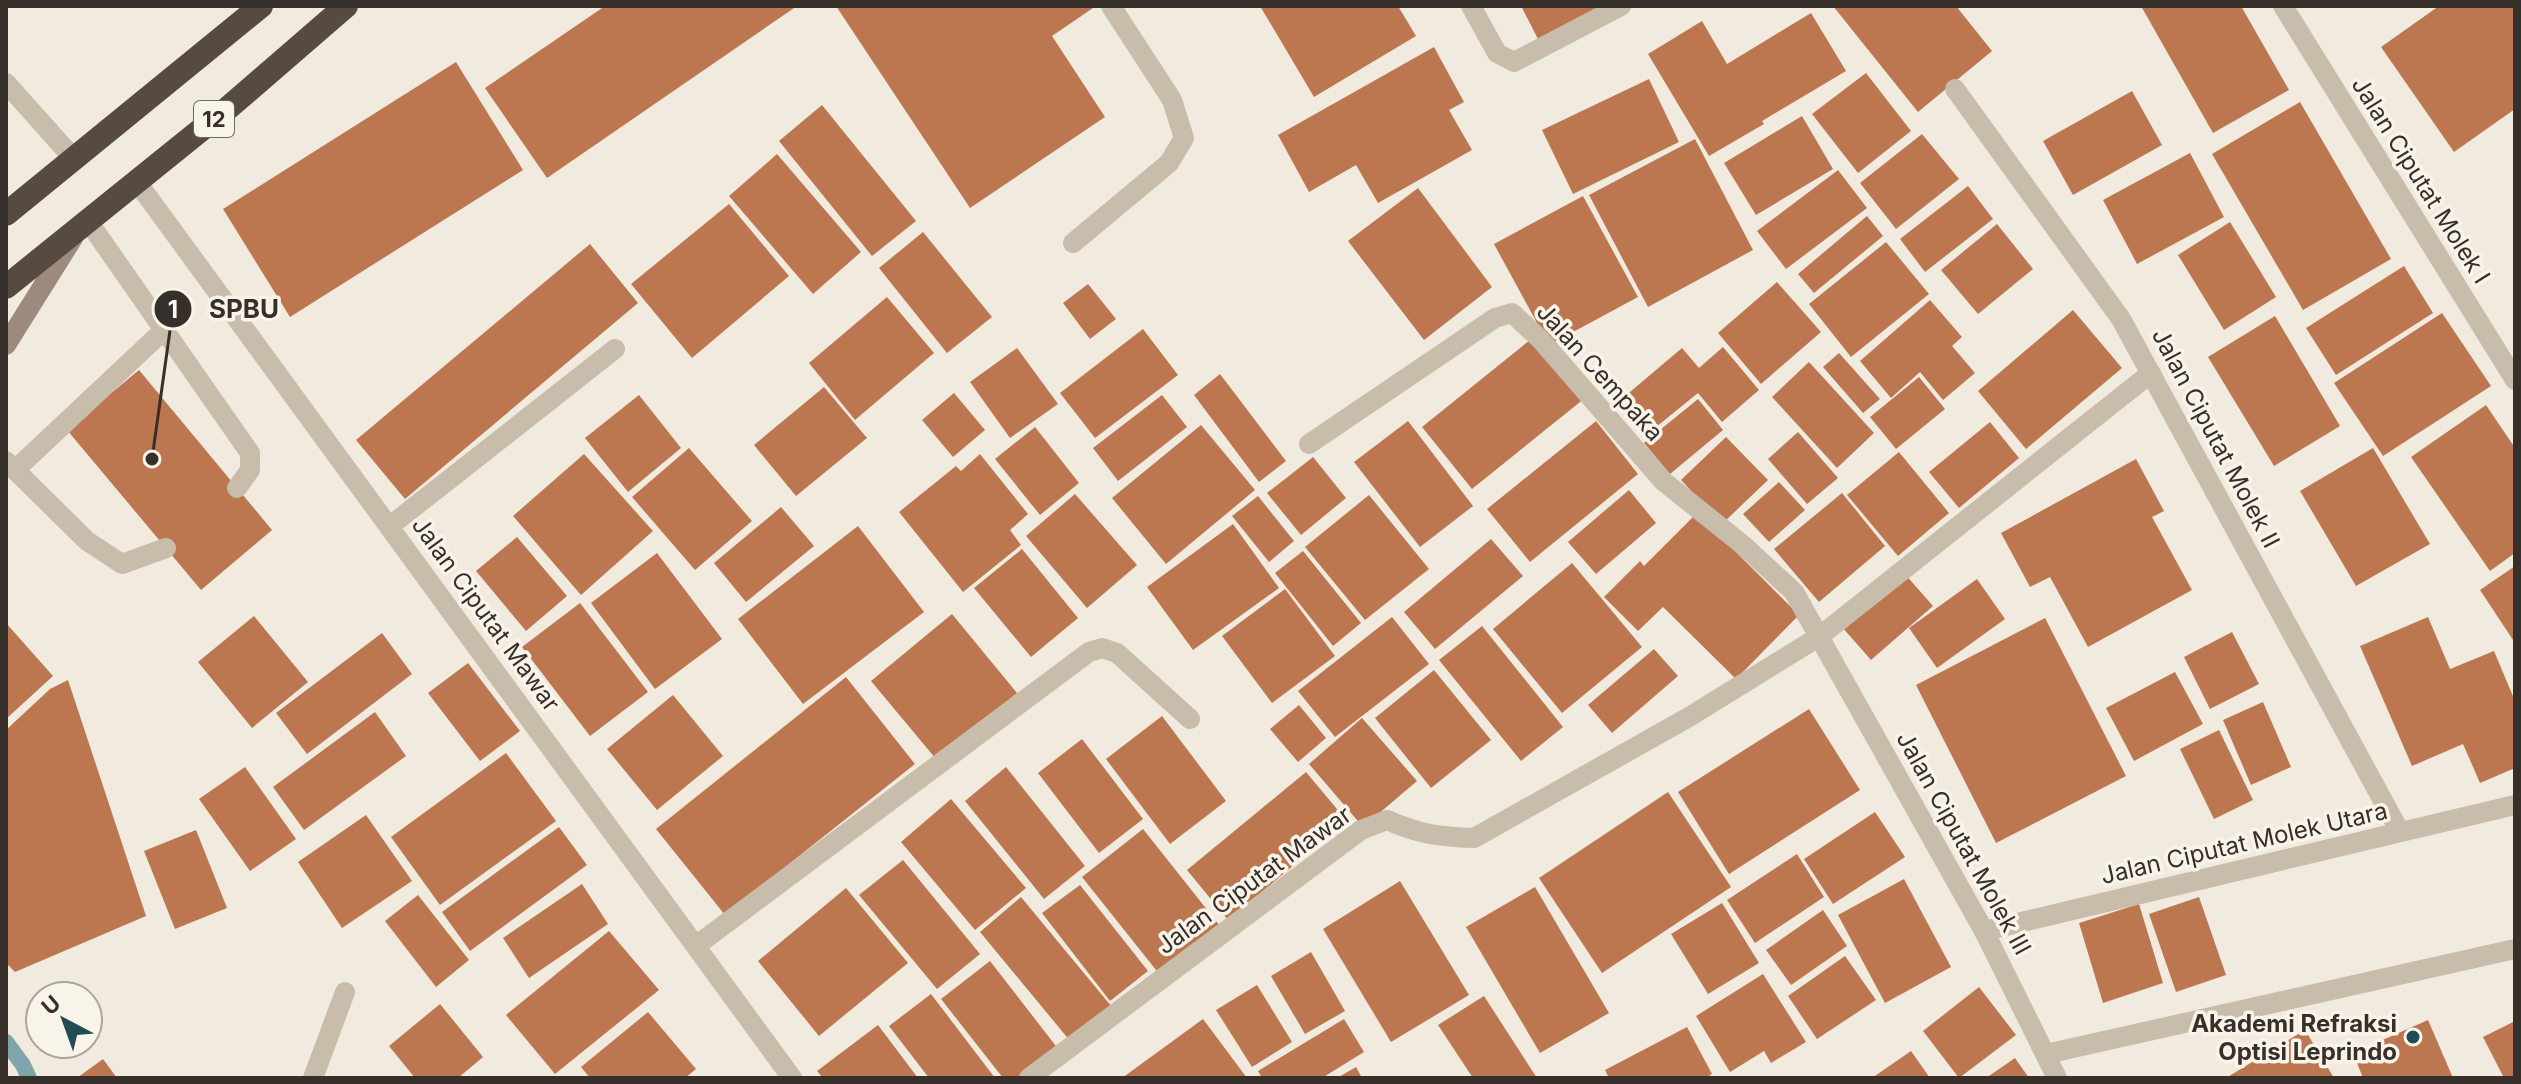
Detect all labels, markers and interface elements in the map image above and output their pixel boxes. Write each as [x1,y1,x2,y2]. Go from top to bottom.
street label: Jalan Ciputat Molek I [2346,71,2496,289]
road number: 12 [194,101,234,137]
callout: SPBU [153,284,295,334]
text: SPBU [209,293,279,324]
text: 1 [168,295,178,324]
street label: Jalan Cempaka [1531,297,1669,447]
street label: Jalan Ciputat Molek II [2146,323,2286,553]
street label: Jalan Ciputat Mawar [406,511,566,717]
street label: Jalan Ciputat Molek III [1891,726,2037,960]
street label: Jalan Ciputat Molek Utara [2098,796,2390,890]
street label: Jalan Ciputat Mawar [1151,800,1357,960]
north arrow [24,980,104,1060]
text: U [36,990,65,1020]
place label: Akademi Refraksi Optisi Leprindo [2191,1009,2397,1066]
marker: Akademi Refraksi Optisi Leprindo [2404,1028,2422,1046]

